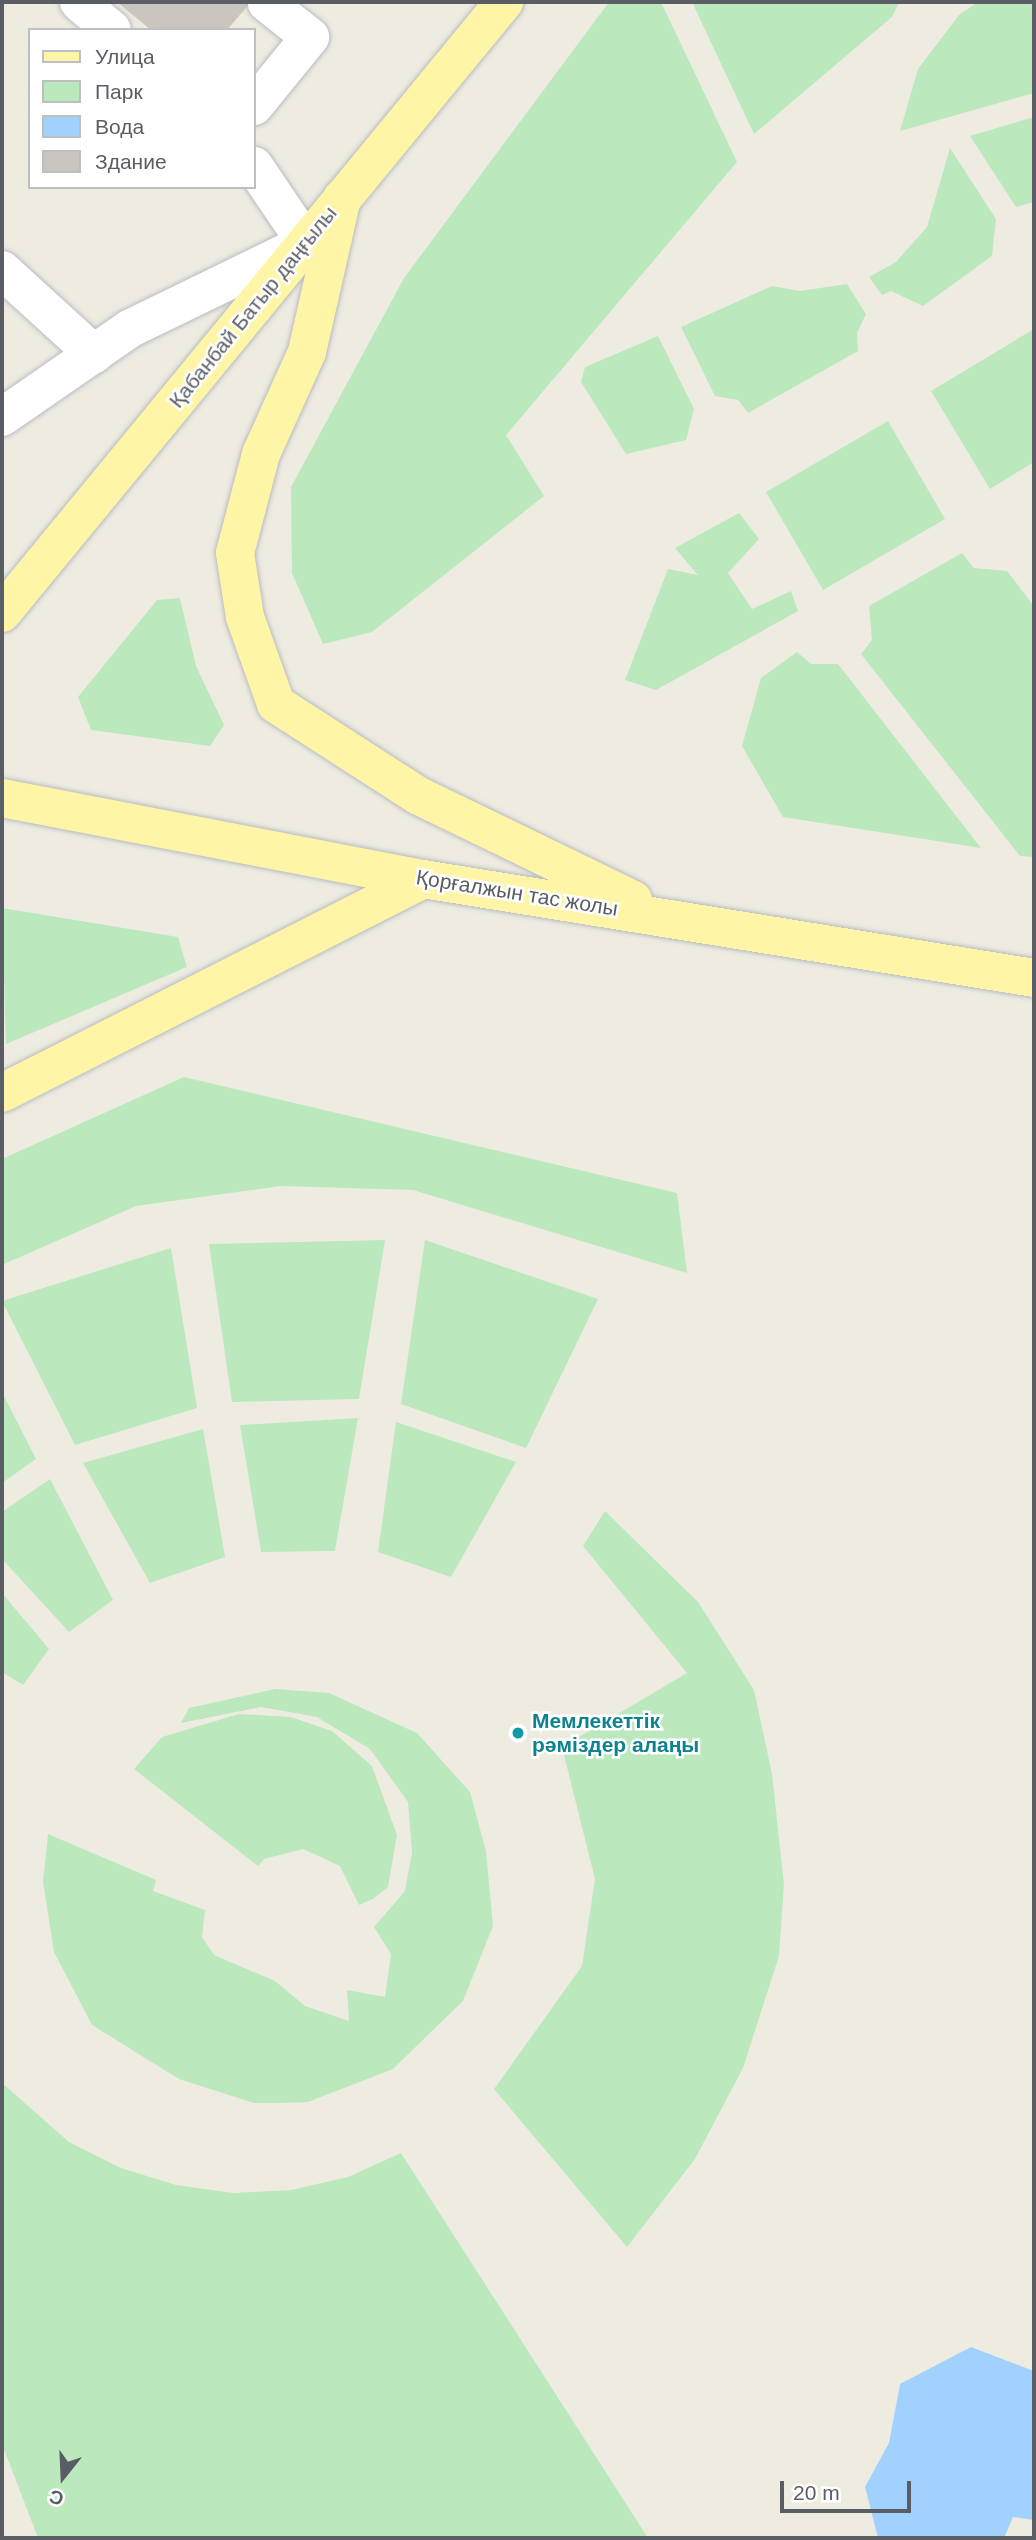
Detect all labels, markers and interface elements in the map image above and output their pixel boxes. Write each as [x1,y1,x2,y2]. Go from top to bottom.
legend [28,28,256,189]
text: Улица [95,45,155,68]
text: Парк [95,80,143,103]
text: Вода [95,115,144,138]
text: Здание [95,150,167,173]
street label: Қабанбай Батыр даңғылы [164,201,342,413]
street label: Қорғалжын тас жолы [414,865,620,921]
place label: Мемлекеттік рәміздер алаңы [532,1708,699,1758]
marker: Мемлекеттік рәміздер алаңы [510,1725,526,1741]
north arrow [28,2442,98,2512]
scale bar [784,2466,915,2510]
text: 20 m [793,2481,840,2504]
text: С [47,2485,66,2510]

